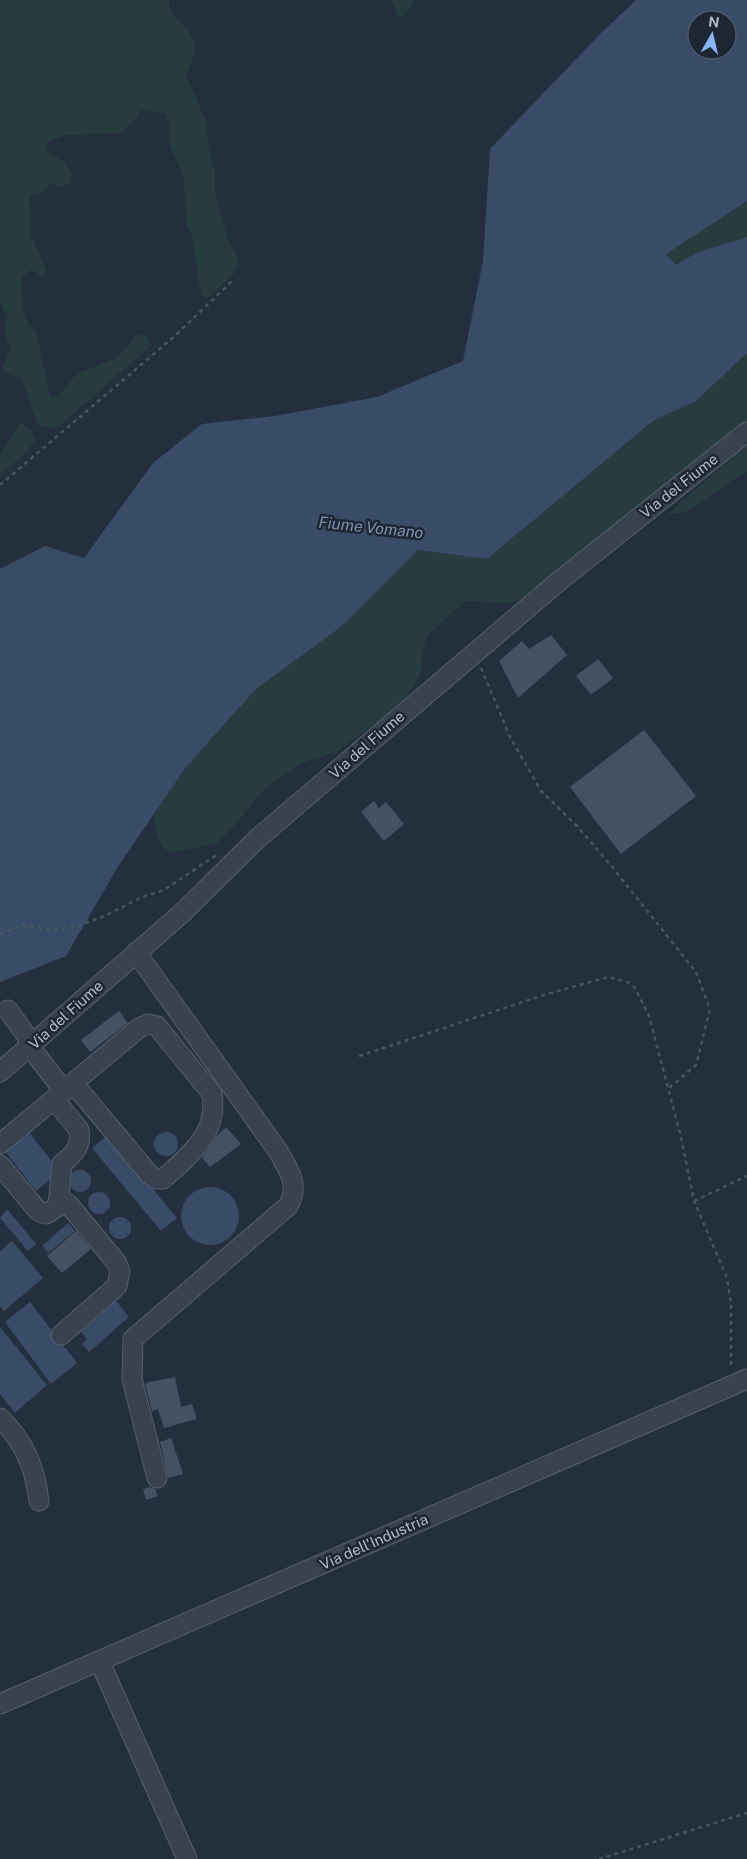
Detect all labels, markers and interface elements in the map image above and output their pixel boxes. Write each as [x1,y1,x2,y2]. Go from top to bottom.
north arrow [687,10,737,60]
text: N [707,13,720,31]
street label: Via del Fiume [636,450,721,521]
water label: Fiume Vomano [318,513,425,542]
street label: Via del Fiume [326,707,408,782]
street label: Via del Fiume [25,977,106,1052]
street label: Via dell'Industria [317,1510,431,1573]

